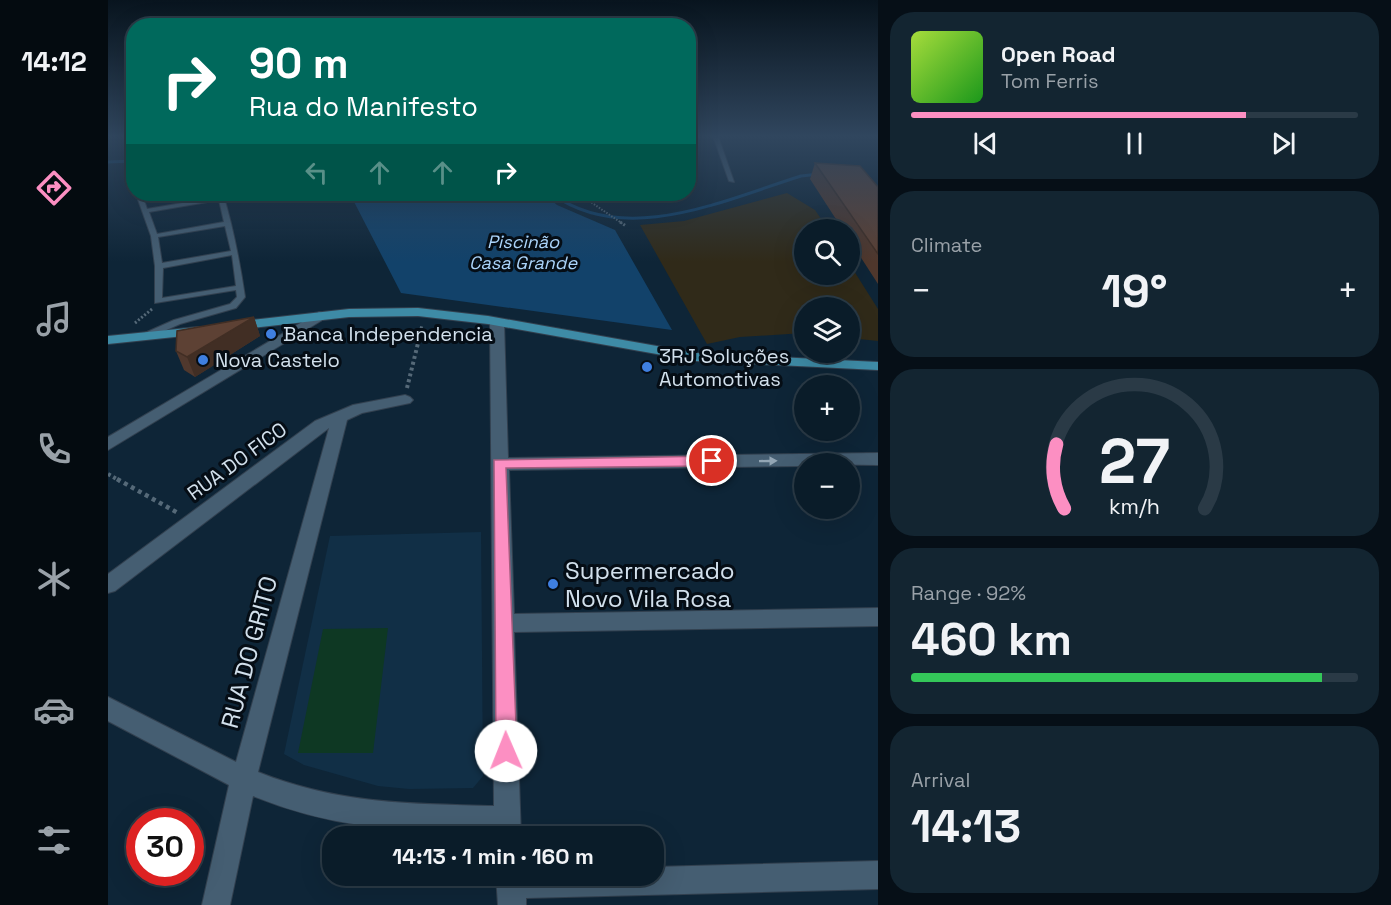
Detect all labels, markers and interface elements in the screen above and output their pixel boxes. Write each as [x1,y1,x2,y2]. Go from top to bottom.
text: 90 m [249,37,349,90]
text: Open Road [1001,40,1116,68]
icon: right [150,42,228,120]
text: 14:12 [21,44,87,79]
text: Tom Ferris [1001,68,1099,94]
text: Rua do Manifesto [249,89,478,124]
icon: previous [969,127,1002,160]
icon: pause [1118,127,1151,160]
icon: next [1267,127,1300,160]
icon: left [300,156,333,189]
icon: ahead [363,156,396,189]
icon: ahead [426,156,459,189]
icon: right [489,156,522,189]
icon: directions [33,167,75,209]
map controls [794,219,860,519]
button: search [794,219,860,285]
water label: Piscinão Casa Grande [469,230,578,274]
text: Climate [911,232,982,258]
text: 19° [1102,263,1167,320]
text: − [911,270,931,312]
text: + [1338,270,1358,312]
button: layers [794,297,860,363]
icon: music [33,298,75,340]
place label: Banca Independencia [283,321,493,347]
marker: Banca Independencia [264,327,278,341]
place label: 3RJ Soluções Automotivas [659,343,789,392]
place label: Nova Castelo [215,347,340,373]
marker: Nova Castelo [196,353,210,367]
marker: 3RJ Soluções Automotivas [640,360,654,374]
button: + [794,375,860,441]
street label: RUA DO FICO [182,416,292,506]
text: 27 [1099,423,1170,502]
icon: phone [33,428,75,470]
pin [686,435,737,486]
icon: arrive [695,444,728,477]
button: − [794,453,860,519]
one-way arrow [758,456,777,466]
text: km/h [1109,494,1160,521]
place label: Supermercado Novo Vila Rosa [565,555,735,614]
icon: climate [33,558,75,600]
street label: RUA DO GRITO [214,573,284,731]
marker: Supermercado Novo Vila Rosa [546,577,560,591]
text: Range · 92% [911,580,1026,606]
text: 460 km [911,611,1072,668]
icon: car [33,689,75,731]
position arrow [474,719,538,783]
text: Arrival [911,767,970,793]
text: 14:13 [911,798,1021,855]
speed limit sign: 30 [126,808,204,886]
icon: filters [33,819,75,861]
text: 14:13 · 1 min · 160 m [392,842,594,870]

